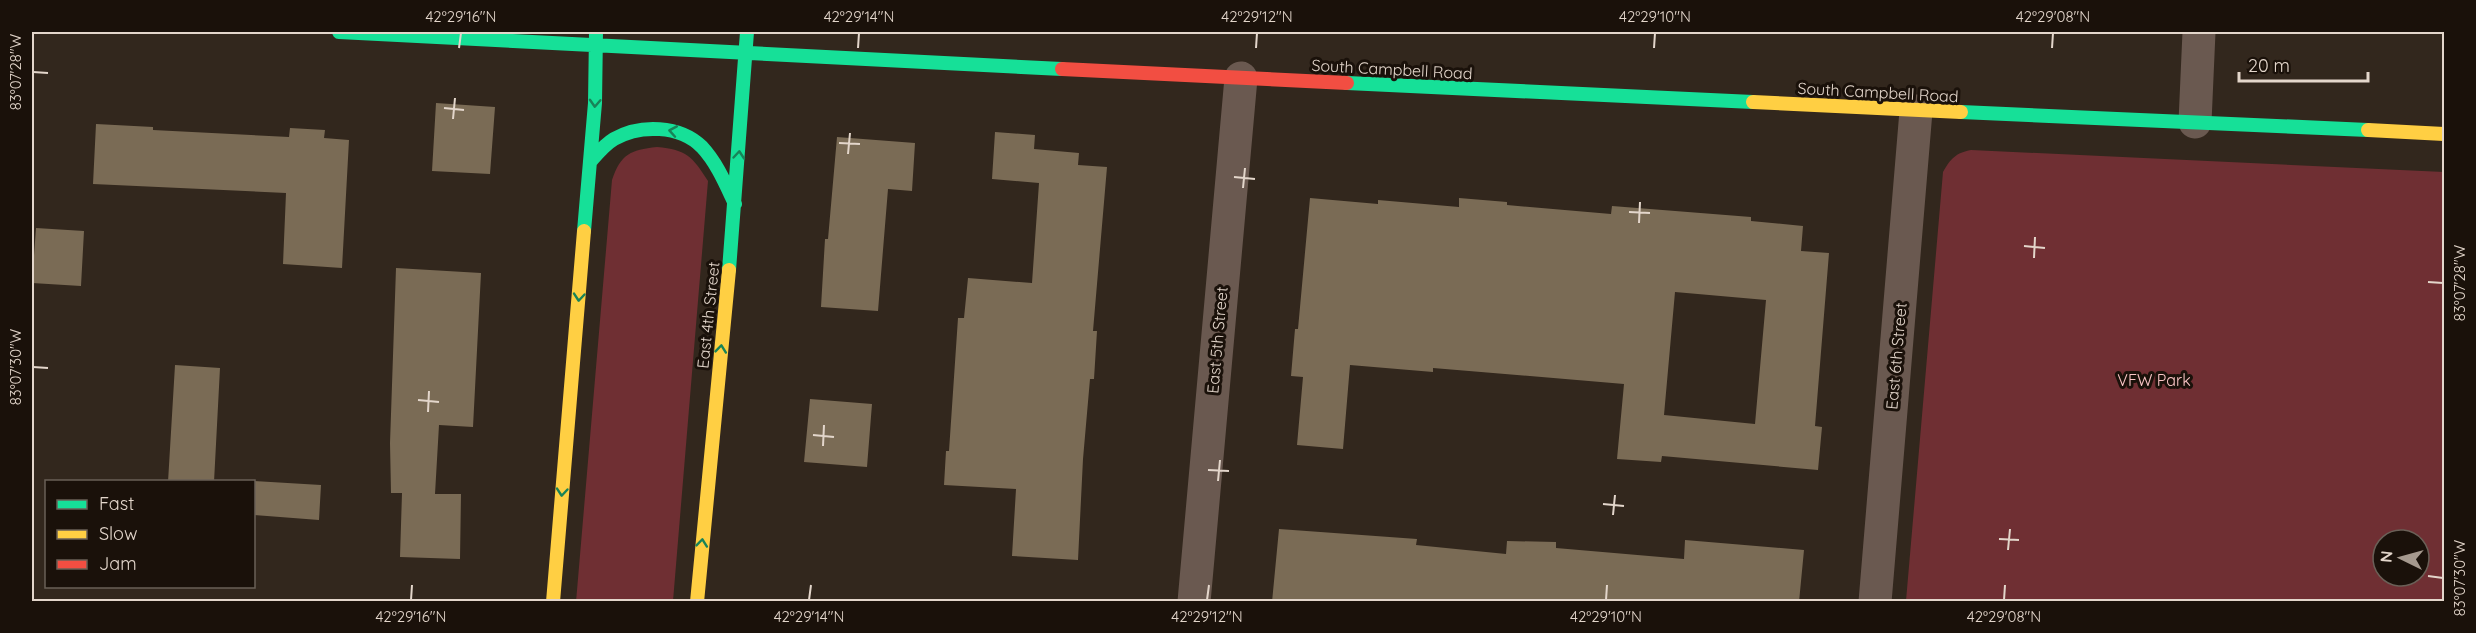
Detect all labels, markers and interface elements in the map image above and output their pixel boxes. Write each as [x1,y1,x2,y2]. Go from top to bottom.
text: 42°29'16"N [425,7,497,26]
text: 42°29'14"N [824,7,894,26]
text: 42°29'12"N [1221,7,1293,26]
text: 42°29'10"N [1619,7,1691,26]
text: 42°29'08"N [2016,7,2090,26]
text: 83°07'28"W [6,33,25,110]
scale bar [2239,45,2368,83]
text: 20 m [2248,54,2290,77]
street label: South Campbell Road [1311,55,1473,83]
street label: South Campbell Road [1797,78,1959,106]
one-way arrow [588,99,601,108]
one-way arrow [668,125,677,137]
one-way arrow [732,151,745,160]
text: 83°07'28"W [2450,244,2469,321]
street label: East 4th Street [692,261,724,369]
street label: East 5th Street [1202,286,1232,394]
one-way arrow [573,293,586,302]
street label: East 6th Street [1881,302,1911,410]
text: 83°07'30"W [6,328,25,405]
one-way arrow [714,345,727,354]
park label: VFW Park [2117,370,2191,390]
legend [45,480,255,588]
one-way arrow [556,487,569,496]
text: Fast [99,492,134,515]
text: Slow [99,522,137,545]
north arrow [2371,528,2431,588]
one-way arrow [695,539,708,548]
text: 83°07'30"W [2450,539,2469,616]
text: N [2376,550,2397,563]
text: Jam [99,552,137,575]
text: 42°29'16"N [375,607,447,626]
text: 42°29'14"N [774,607,844,626]
text: 42°29'12"N [1171,607,1243,626]
text: 42°29'10"N [1570,607,1642,626]
text: 42°29'08"N [1967,607,2041,626]

